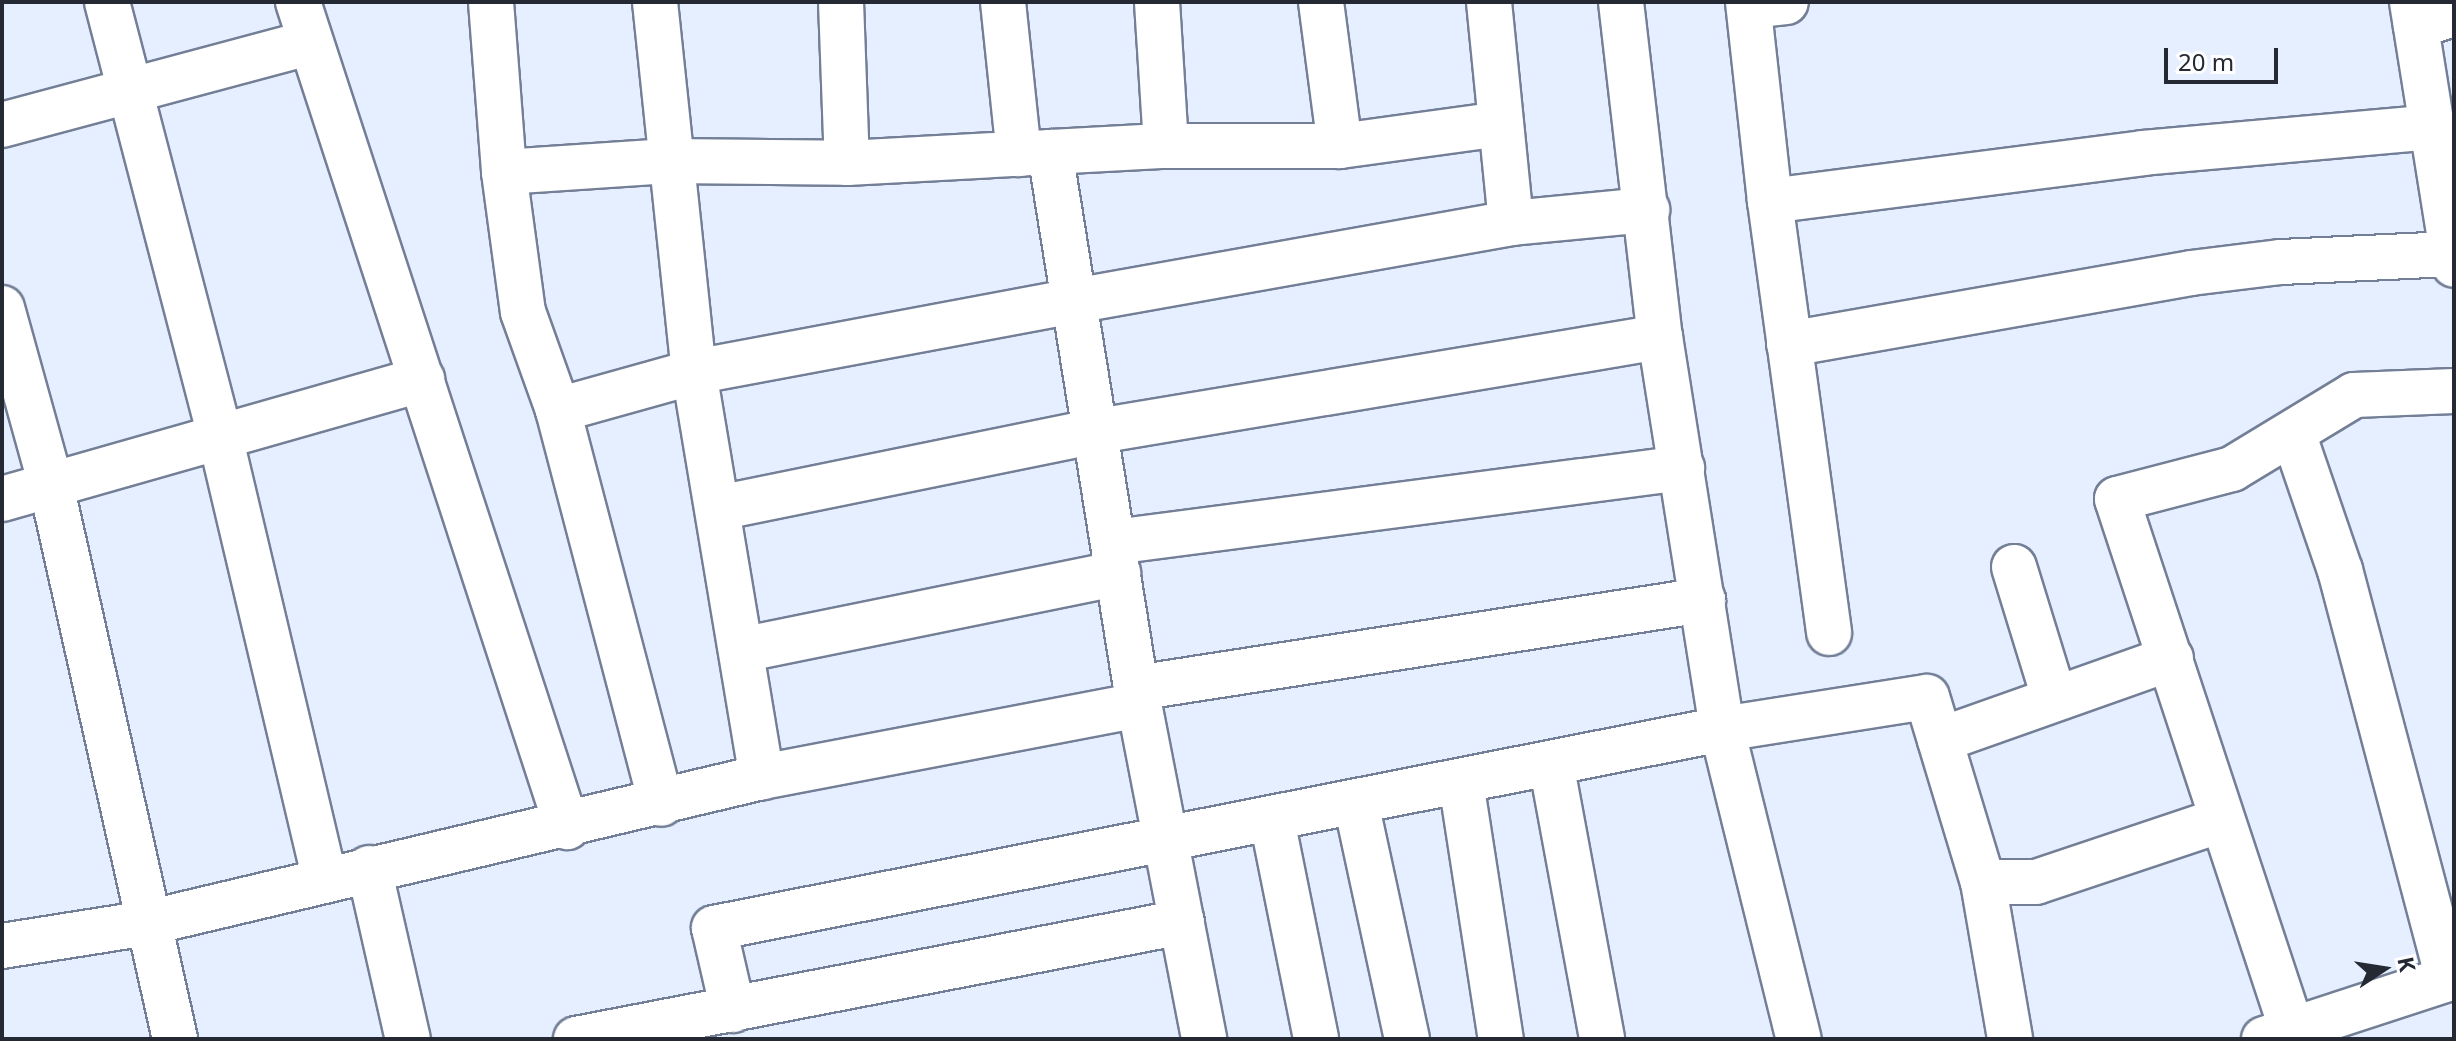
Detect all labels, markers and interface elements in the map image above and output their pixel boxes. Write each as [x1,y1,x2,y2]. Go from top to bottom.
scale bar [2168,32,2282,82]
text: 20 m [2178,45,2234,78]
north arrow [2344,929,2424,1009]
text: K [2391,954,2424,974]

